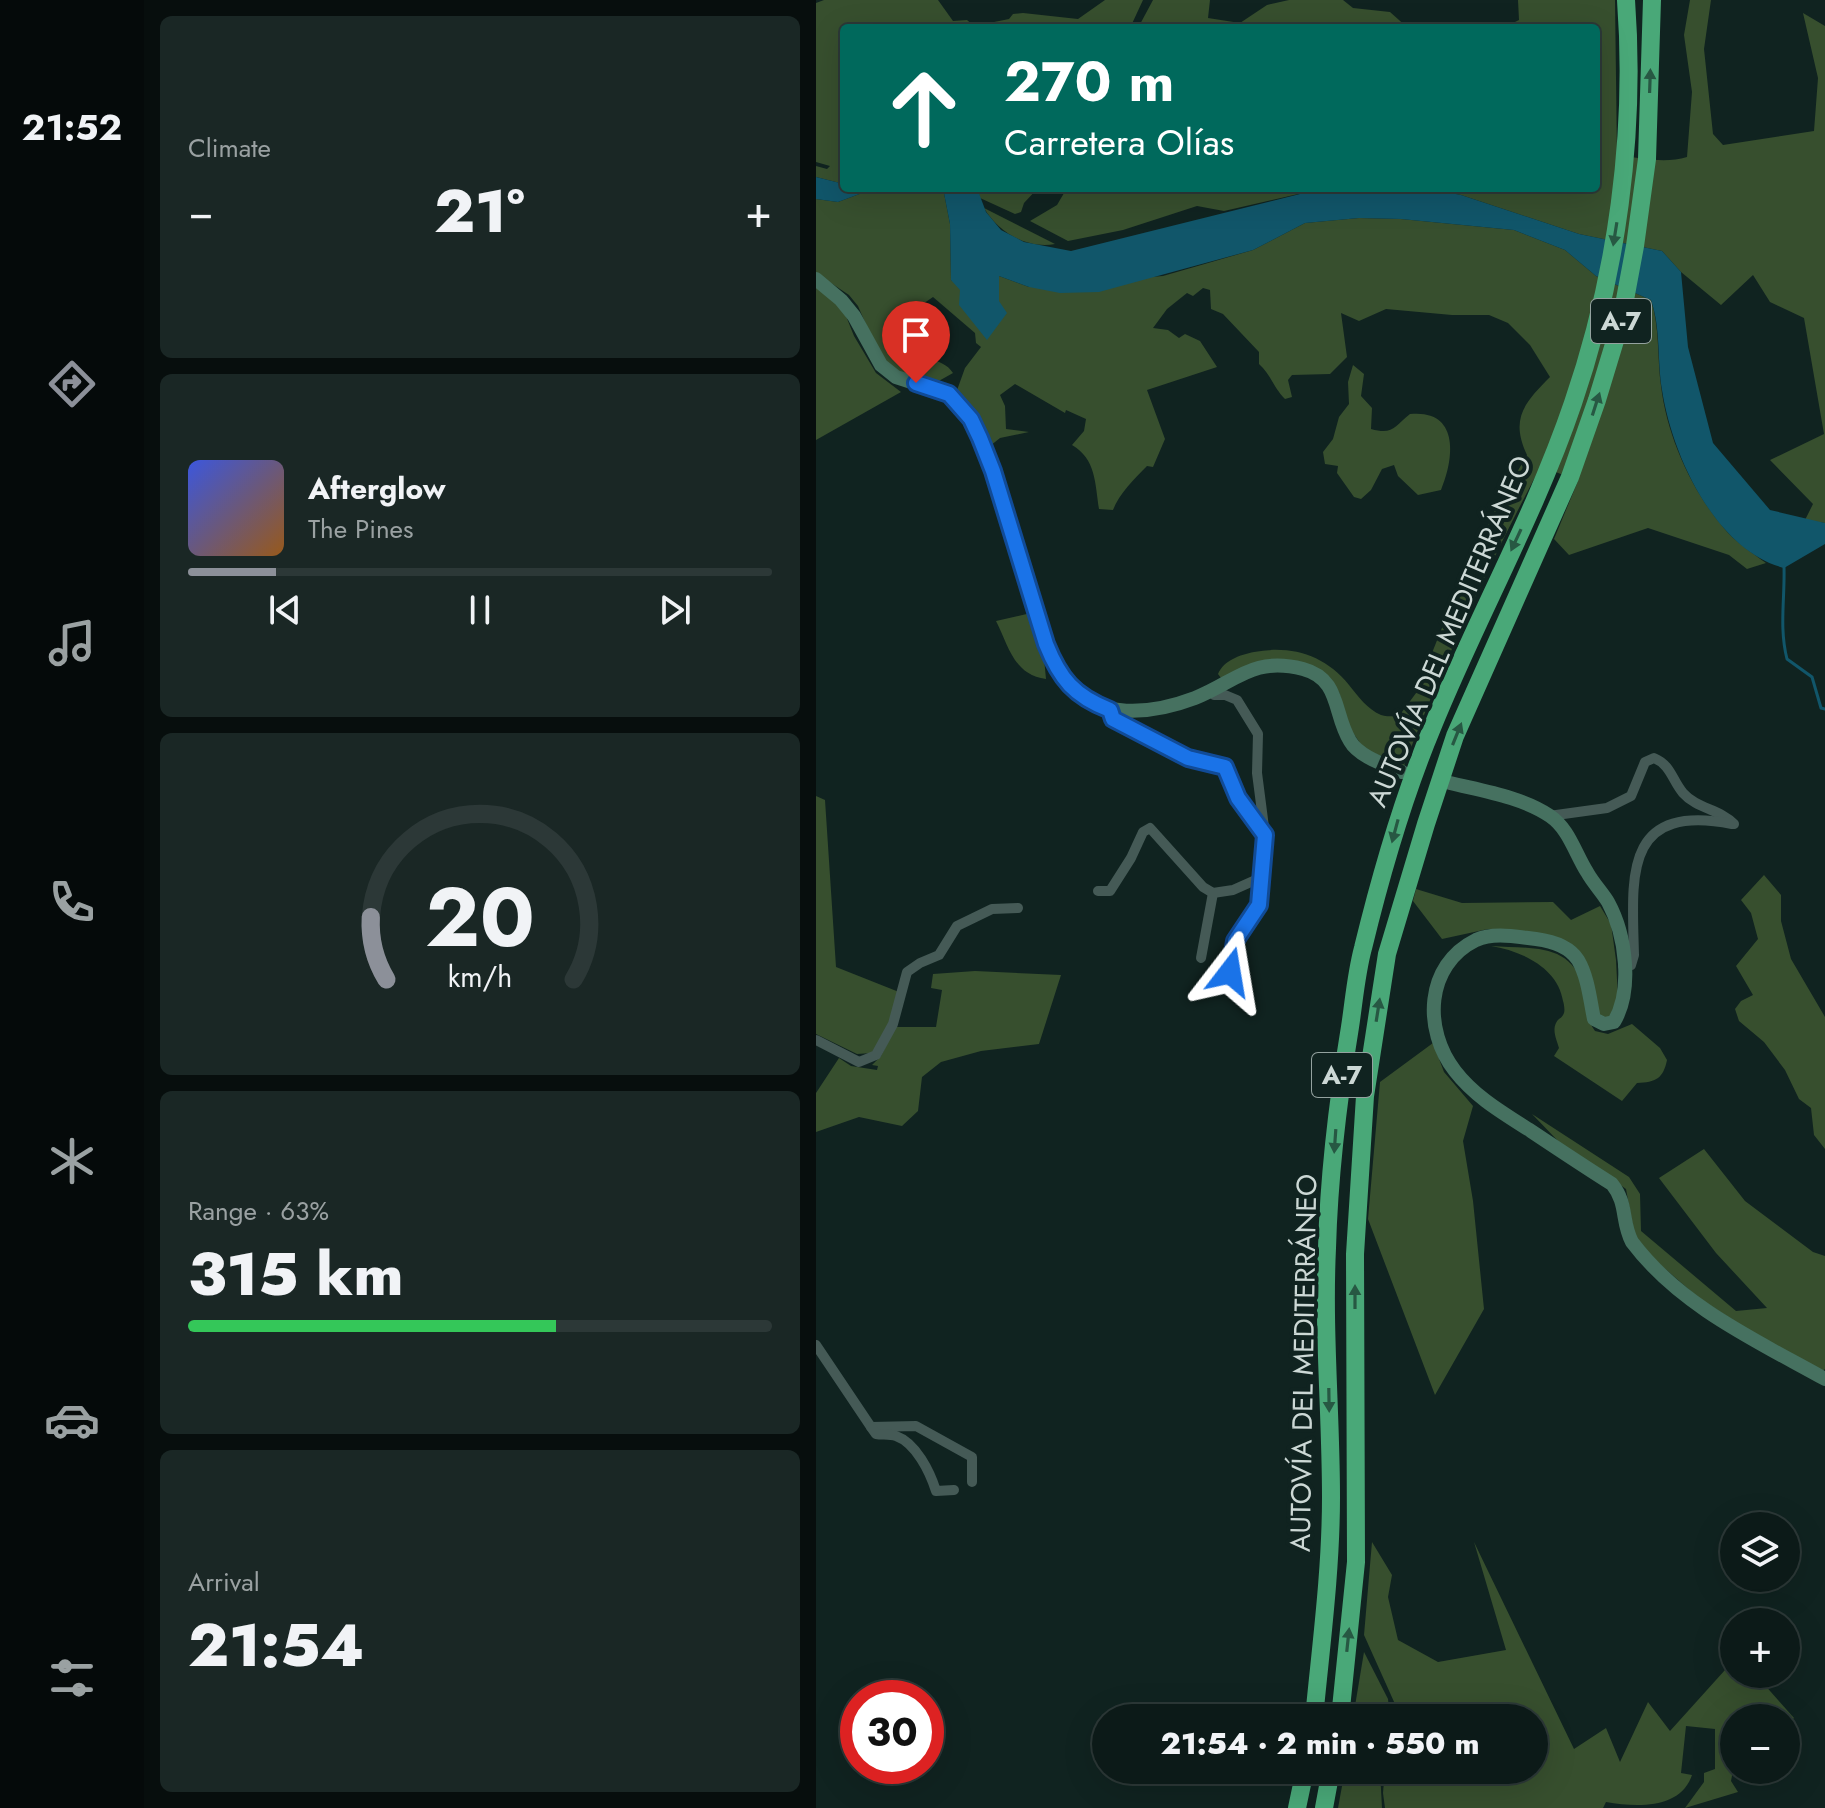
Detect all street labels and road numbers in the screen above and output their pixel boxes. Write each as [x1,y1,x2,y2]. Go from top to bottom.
road number: A-7 [1591,299,1651,343]
street label: AUTOVÍA DEL MEDITERRÁNEO [1357,449,1542,813]
road number: A-7 [1312,1053,1372,1097]
street label: AUTOVÍA DEL MEDITERRÁNEO [1280,1174,1327,1552]

